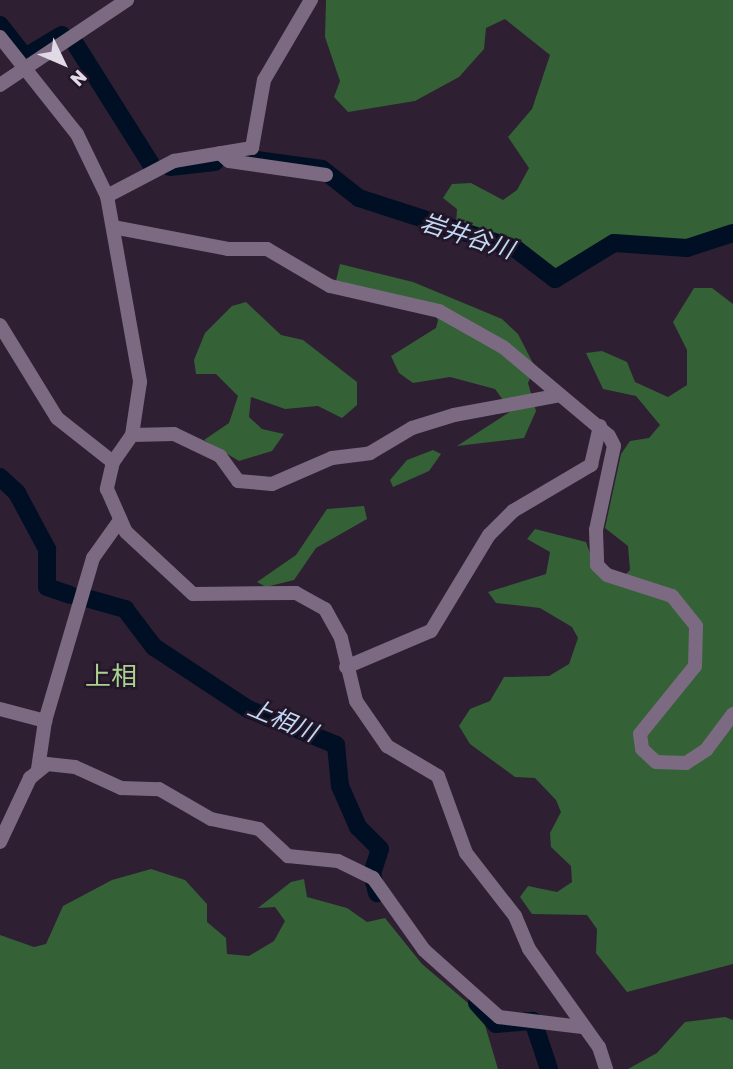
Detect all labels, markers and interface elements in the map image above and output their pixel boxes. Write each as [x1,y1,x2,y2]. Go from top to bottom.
north arrow [28,28,98,98]
text: N [65,65,91,91]
water label: 岩井谷川 [417,208,517,266]
district label: 上相 [85,661,137,693]
water label: 上相川 [243,694,321,748]

